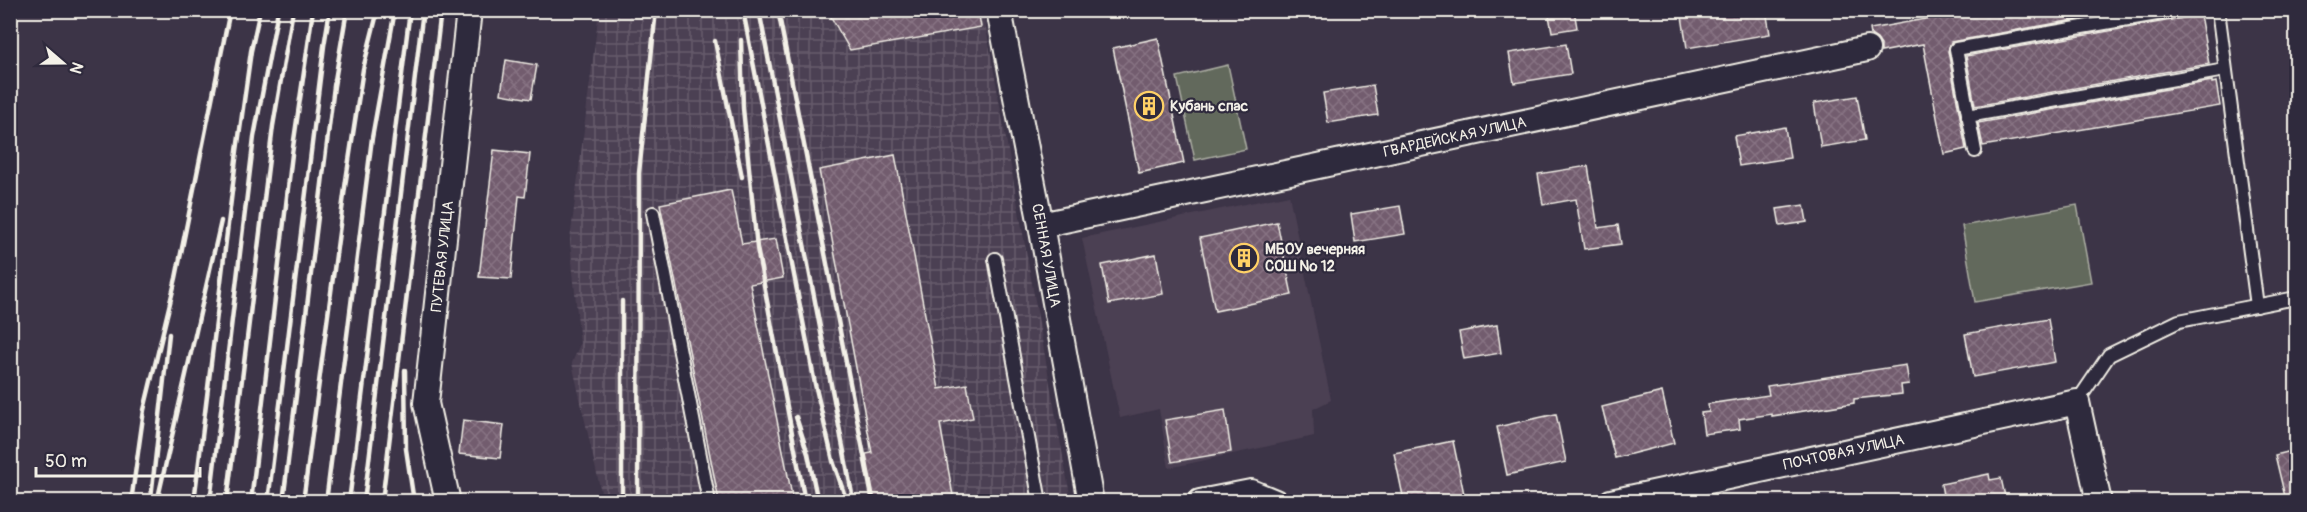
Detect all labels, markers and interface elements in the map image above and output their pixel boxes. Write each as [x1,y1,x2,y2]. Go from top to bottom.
north arrow [33,33,93,93]
text: N [65,59,87,76]
building icon: Кубань спас [1133,90,1165,122]
place label: Кубань спас [1170,97,1248,116]
street label: ГВАРДЕЙСКАЯ УЛИЦА [1381,112,1528,161]
street label: ПУТЕВАЯ УЛИЦА [427,199,458,313]
street label: СЕННАЯ УЛИЦА [1028,202,1065,309]
place label: МБОУ вечерняя СОШ № 12 [1265,240,1365,276]
building icon: МБОУ вечерняя СОШ № 12 [1228,242,1260,274]
street label: ПОЧТОВАЯ УЛИЦА [1782,430,1906,474]
scale bar [36,440,200,478]
text: 50 m [45,450,87,473]

